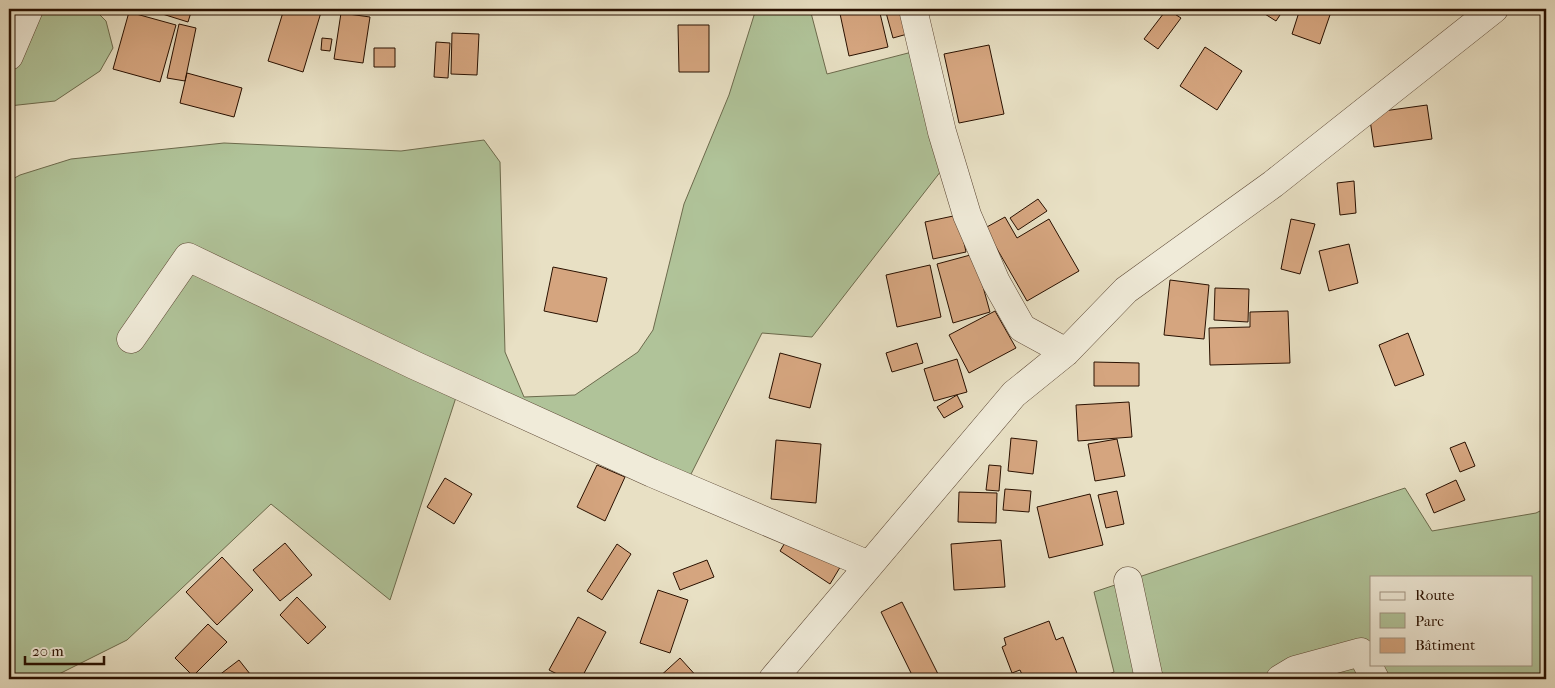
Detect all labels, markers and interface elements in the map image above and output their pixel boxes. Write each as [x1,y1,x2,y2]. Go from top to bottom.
legend [1370,576,1532,666]
text: Route [1415,586,1455,604]
text: Parc [1415,612,1444,630]
scale bar [25,633,104,665]
text: Bâtiment [1415,636,1476,654]
text: 20 m [32,642,64,660]

